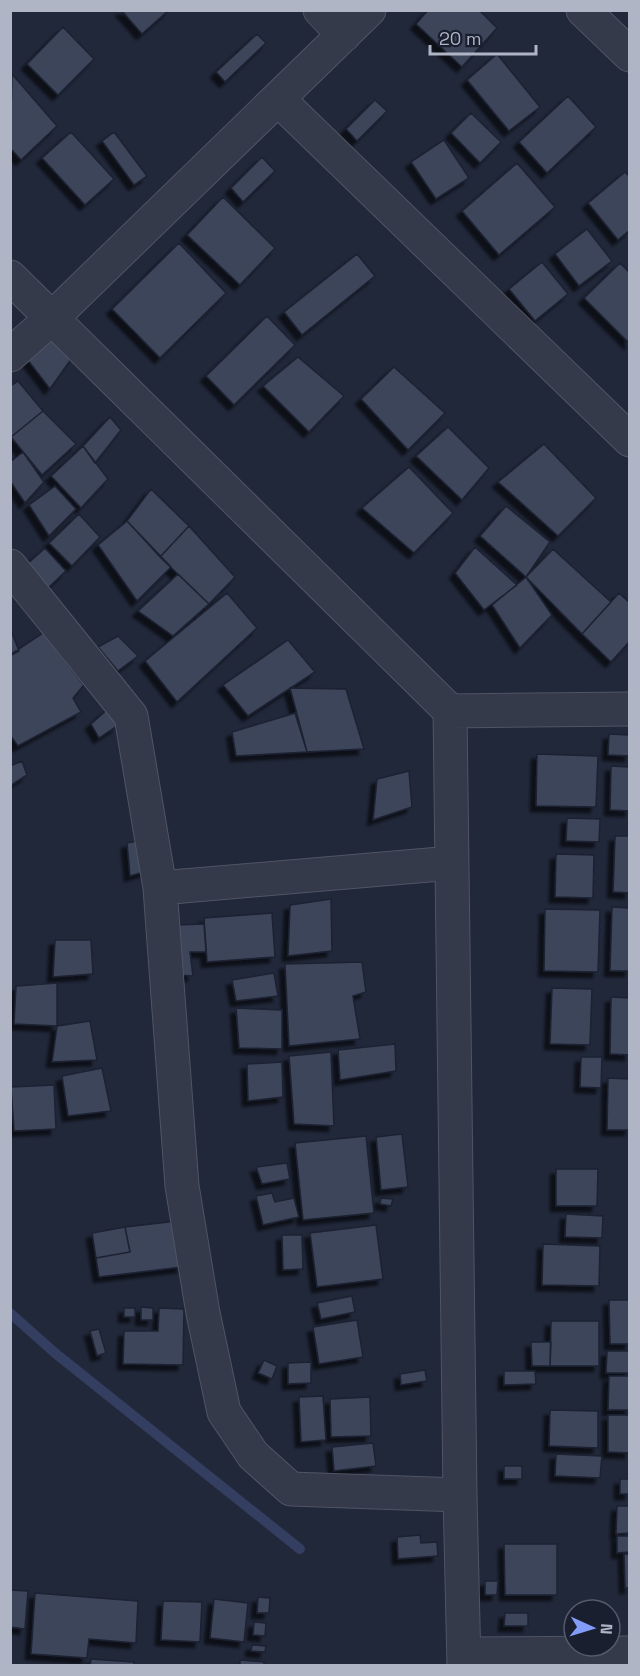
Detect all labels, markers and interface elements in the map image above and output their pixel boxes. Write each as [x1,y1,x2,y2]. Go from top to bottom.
scale bar [430,18,536,56]
text: 20 m [439,27,482,50]
north arrow [562,1598,622,1658]
text: N [596,1623,617,1635]

